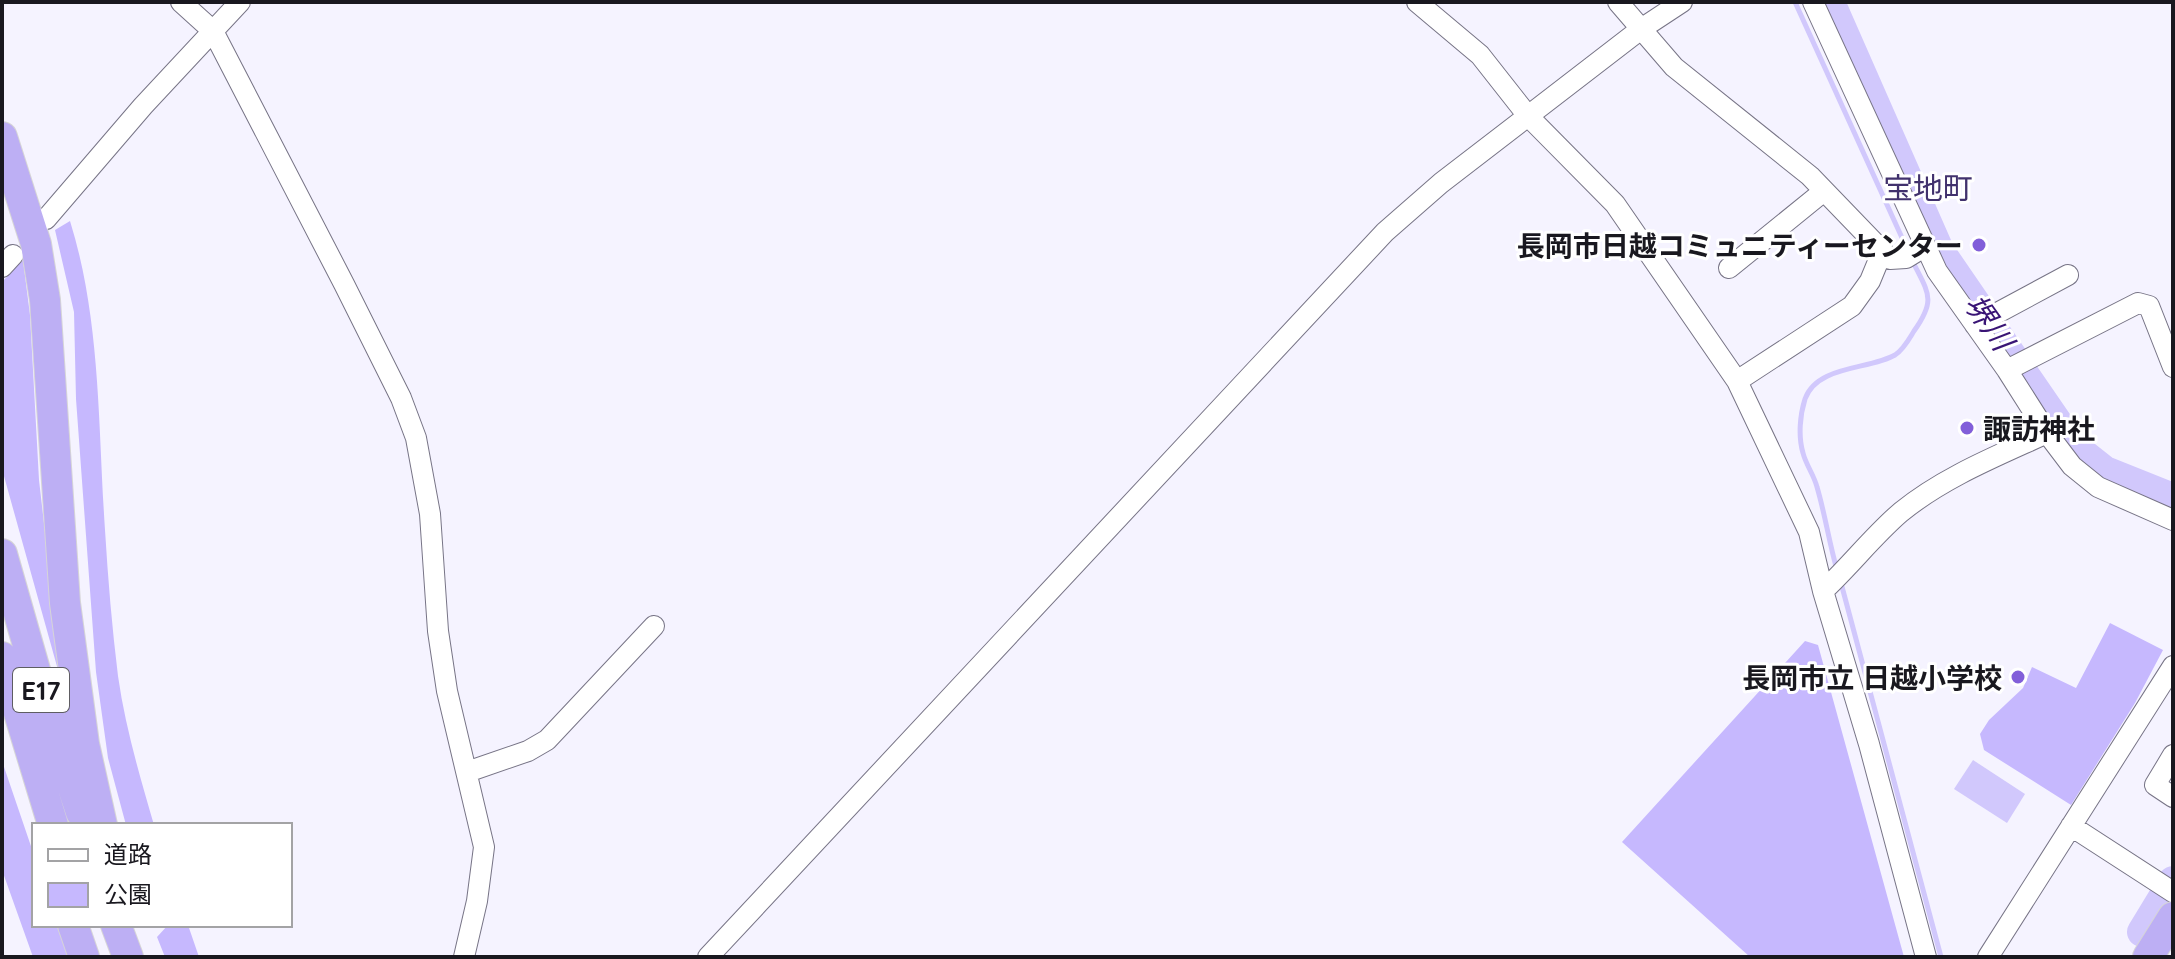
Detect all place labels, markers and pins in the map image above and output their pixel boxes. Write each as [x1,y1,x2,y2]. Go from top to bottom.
place label: 長岡市日越コミュニティーセンター [1517,228,1963,263]
marker: 長岡市日越コミュニティーセンター [1970,236,1988,254]
place label: 諏訪神社 [1983,411,2095,446]
marker: 諏訪神社 [1958,419,1976,437]
place label: 長岡市立 日越小学校 [1742,660,2002,695]
marker: 長岡市立 日越小学校 [2009,668,2027,686]

